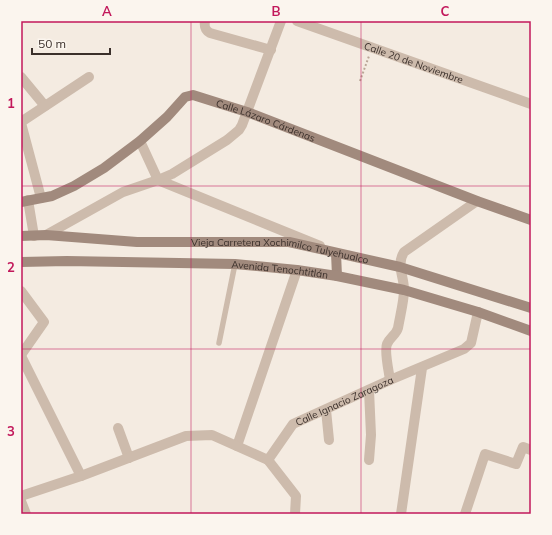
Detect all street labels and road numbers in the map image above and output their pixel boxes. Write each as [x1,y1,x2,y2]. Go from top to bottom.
street label: Calle 20 de Noviembre [362,39,465,86]
street label: Calle Lázaro Cárdenas [214,97,317,145]
street label: Vieja Carretera Xochimilco Tulyehualco [191,236,370,267]
street label: Avenida Tenochtitlán [231,258,329,282]
street label: Calle Ignacio Zaragoza [293,373,395,429]

